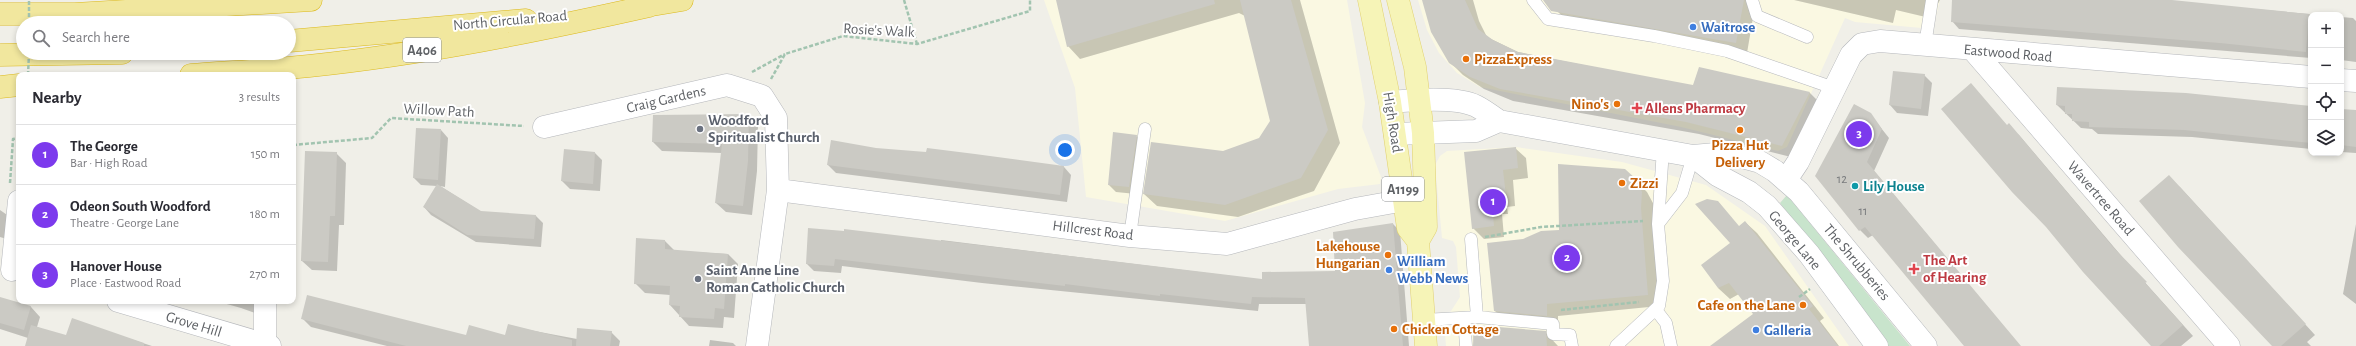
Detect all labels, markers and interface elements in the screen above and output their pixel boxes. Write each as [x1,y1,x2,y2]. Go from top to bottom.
street label: North Circular Road [452,8,568,33]
map controls [2308,12,2344,156]
button: + [2308,12,2344,48]
search box [16,16,296,60]
place label: Waitrose [1701,20,1755,35]
street label: Rosie's Walk [843,21,915,40]
marker: Waitrose [1688,22,1698,32]
icon: search [30,27,52,49]
text: Search here [62,30,130,45]
road number: A406 [403,38,441,62]
street label: Eastwood Road [1963,42,2053,65]
button: − [2308,48,2344,84]
place label: PizzaExpress [1474,52,1552,67]
marker: PizzaExpress [1461,54,1471,64]
street label: Craig Gardens [625,83,707,116]
button: locate [2308,84,2344,120]
text: Nearby [32,89,82,106]
text: 3 results [239,91,280,104]
street label: High Road [1380,91,1405,154]
place label: Nino's [1571,97,1609,112]
marker: Nino's [1612,99,1622,109]
street label: Willow Path [403,101,475,120]
place label: Allens Pharmacy [1645,101,1746,116]
marker: Allens Pharmacy [1632,103,1642,113]
place label: Woodford Spiritualist Church [708,113,820,145]
pin: 3 [1846,119,1872,149]
button: layers [2308,120,2344,156]
marker: Woodford Spiritualist Church [695,124,705,134]
marker: Pizza Hut Delivery [1735,125,1745,135]
place label: Pizza Hut Delivery [1711,138,1769,170]
text: The George [70,139,138,154]
your location [1055,140,1075,160]
text: 1 [43,148,47,161]
text: 150 m [251,148,280,161]
text: Bar · High Road [70,157,147,170]
street label: Wavertree Road [2064,158,2137,238]
house number: 12 [1837,173,1847,186]
place label: Zizzi [1630,176,1659,191]
road number: A1199 [1382,177,1424,201]
marker: Zizzi [1617,178,1627,188]
place label: Lily House [1863,179,1925,194]
marker: Lily House [1850,181,1860,191]
pin: 1 [1480,187,1506,217]
text: Odeon South Woodford [70,199,211,214]
house number: 11 [1859,205,1867,218]
text: 2 [42,208,48,221]
text: 180 m [250,208,280,221]
street label: George Lane [1766,208,1824,273]
text: Theatre · George Lane [70,217,179,230]
street label: Hillcrest Road [1052,218,1134,243]
street label: The Shrubberies [1820,221,1893,303]
place label: Lakehouse Hungarian [1315,239,1380,271]
pin: 2 [1554,243,1580,273]
marker: Lakehouse Hungarian [1383,250,1393,260]
place label: The Art of Hearing [1923,253,1987,285]
place label: William Webb News [1397,254,1468,286]
text: Hanover House [70,259,162,274]
place label: Saint Anne Line Roman Catholic Church [706,263,845,295]
marker: The Art of Hearing [1908,263,1920,275]
marker: William Webb News [1384,265,1394,275]
text: 3 [42,268,48,281]
text: 270 m [249,268,280,281]
marker: Saint Anne Line Roman Catholic Church [693,274,703,284]
text: Place · Eastwood Road [70,277,181,290]
place label: Cafe on the Lane [1697,298,1795,313]
marker: Cafe on the Lane [1798,300,1808,310]
street label: Grove Hill [164,309,224,340]
place label: Chicken Cottage [1402,322,1499,337]
place label: Galleria [1764,323,1811,338]
marker: Chicken Cottage [1389,324,1399,334]
marker: Galleria [1751,325,1761,335]

